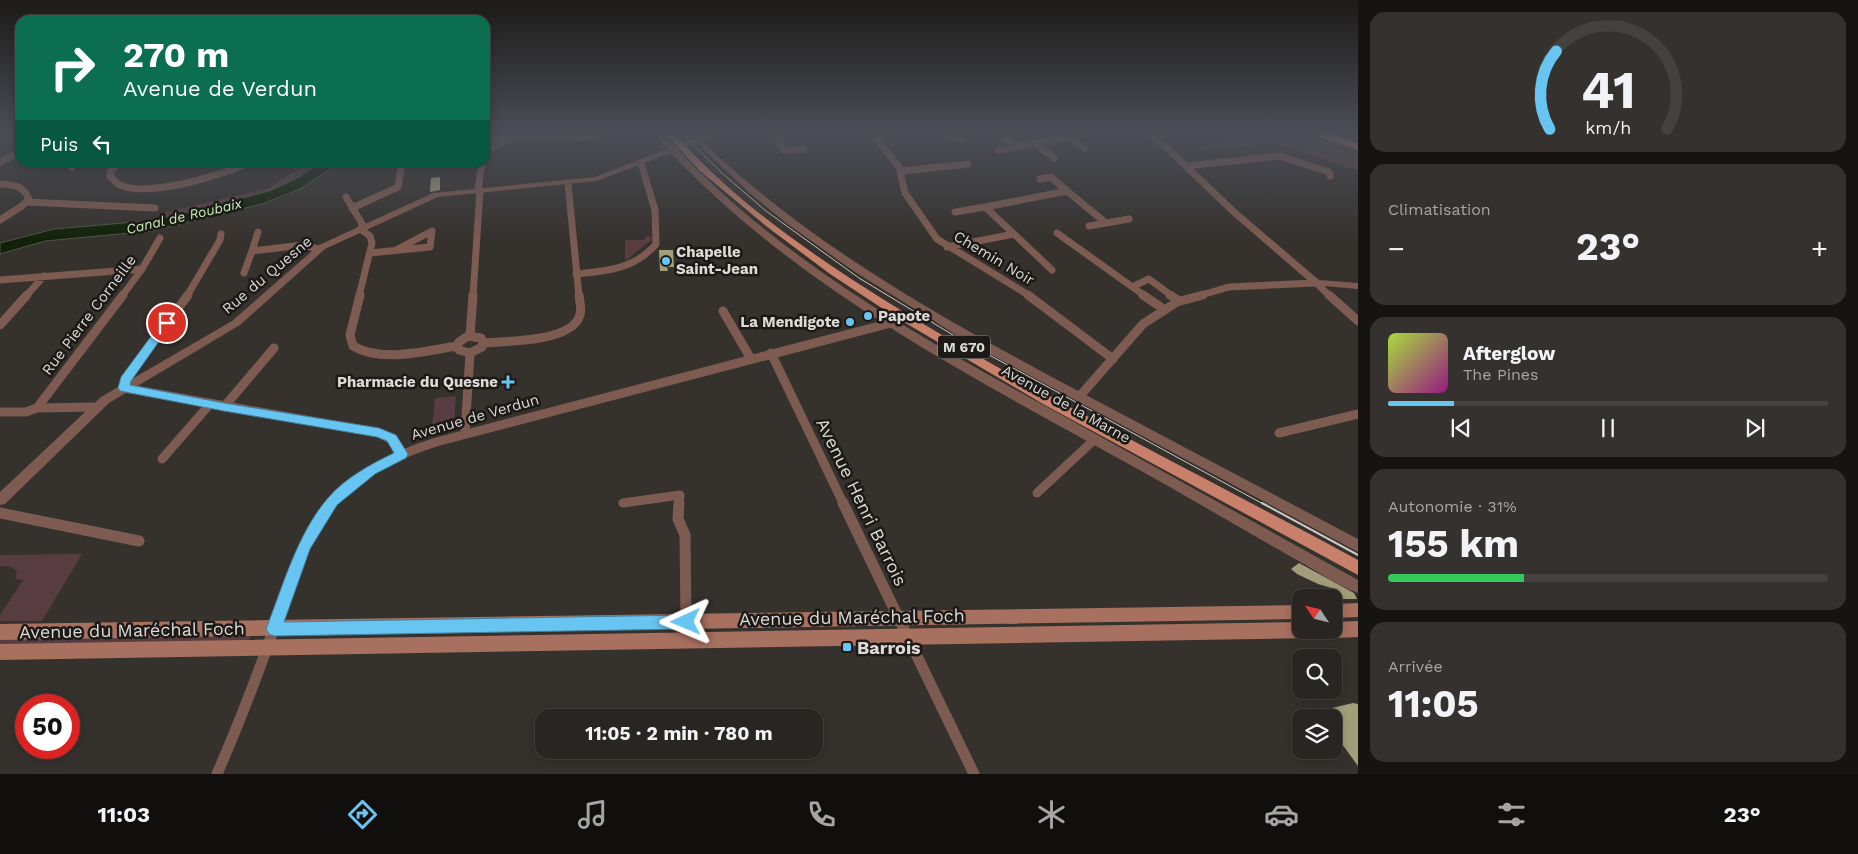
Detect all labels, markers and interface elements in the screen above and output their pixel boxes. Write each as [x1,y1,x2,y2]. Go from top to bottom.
text: 270 m [123,34,229,76]
icon: right [40,35,105,100]
text: 41 [1581,60,1635,121]
text: Avenue de Verdun [123,76,317,101]
text: km/h [1585,117,1631,138]
icon: left [88,130,116,158]
text: Puis [40,133,78,156]
water label: Canal de Roubaix [125,195,244,237]
text: Climatisation [1388,200,1491,219]
text: 23° [1576,225,1640,269]
street label: Chemin Noir [950,227,1038,289]
street label: Rue du Quesne [218,232,316,318]
text: − [1388,232,1405,265]
text: + [1811,232,1828,265]
place label: Chapelle Saint-Jean [676,243,758,278]
street label: Rue Pierre Corneille [38,251,140,379]
marker: Chapelle Saint-Jean [660,255,672,267]
pin [146,302,188,344]
place label: Papote [878,307,931,325]
icon: arrive [153,309,181,337]
marker: Papote [862,310,874,322]
place label: La Mendigote [740,313,840,331]
marker: La Mendigote [844,316,856,328]
road number: M 670 [938,336,990,358]
text: Afterglow [1463,342,1555,365]
street label: Avenue de la Marne [998,361,1134,447]
text: The Pines [1463,365,1539,384]
place label: Pharmacie du Quesne [337,373,498,391]
marker: Pharmacie du Quesne [502,376,514,388]
street label: Avenue de Verdun [409,390,541,444]
icon: previous [1447,414,1475,442]
icon: pause [1594,414,1622,442]
icon: next [1741,414,1769,442]
street label: Avenue Henri Barrois [812,415,912,589]
text: Autonomie · 31% [1388,497,1517,516]
text: 155 km [1388,522,1519,566]
north arrow [1292,589,1342,639]
map controls [1292,589,1342,759]
position arrow [659,595,711,647]
street label: Avenue du Maréchal Foch [739,605,965,629]
street label: Avenue du Maréchal Foch [19,618,245,642]
place label: Barrois [857,637,921,658]
marker: Barrois [841,641,853,653]
button: search [1292,649,1342,699]
text: Arrivée [1388,657,1443,676]
text: 11:05 [1388,682,1479,726]
speed limit sign: 50 [15,694,80,759]
button: layers [1292,709,1342,759]
text: 11:05 · 2 min · 780 m [585,722,773,745]
icon: directions [345,797,380,832]
icon: music [575,797,610,832]
icon: phone [804,797,839,832]
icon: climate [1034,797,1069,832]
icon: car [1264,797,1299,832]
icon: filters [1494,797,1529,832]
text: 11:03 [97,802,150,827]
text: 23° [1724,802,1761,827]

